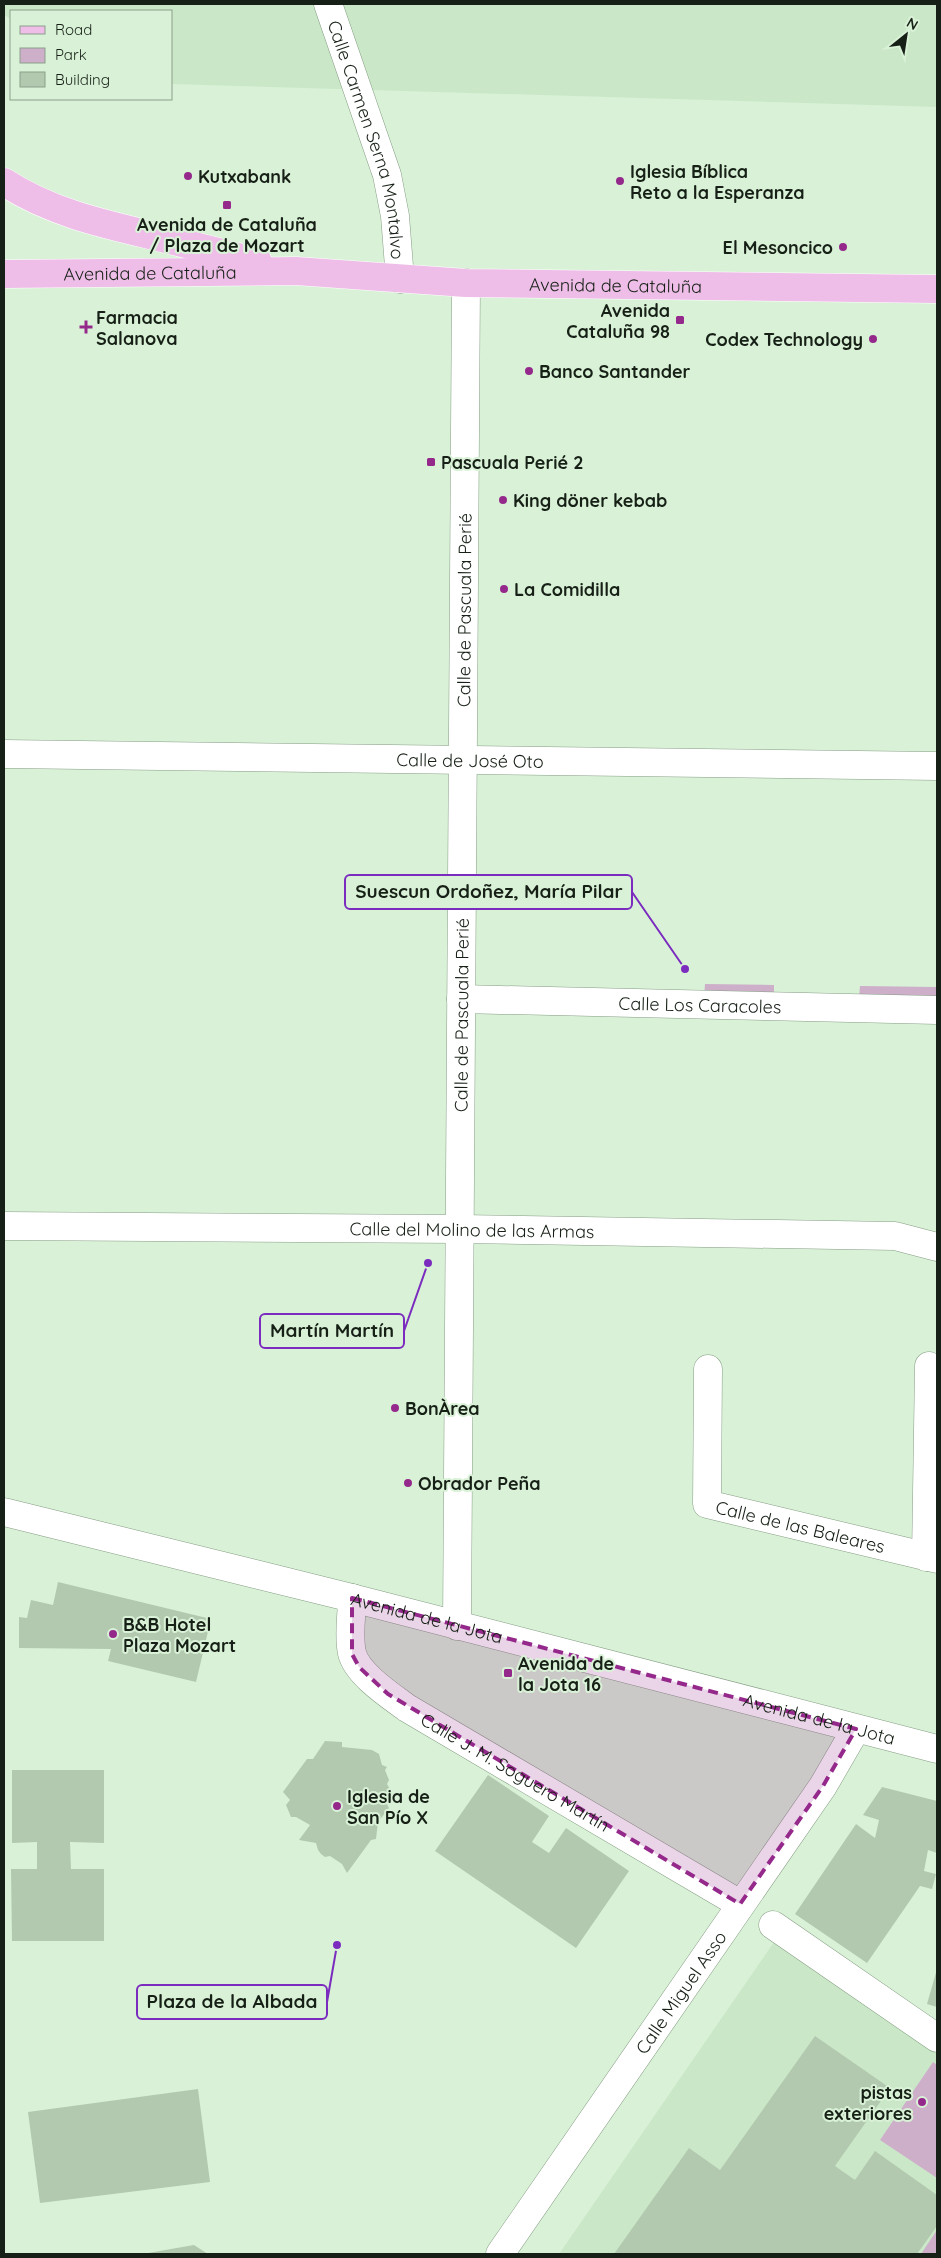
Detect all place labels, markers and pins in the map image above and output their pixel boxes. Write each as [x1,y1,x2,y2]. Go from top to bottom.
place label: Iglesia Bíblica Reto a la Esperanza [630,160,805,204]
place label: Kutxabank [198,165,291,188]
marker: Kutxabank [182,170,194,182]
marker: Iglesia Bíblica Reto a la Esperanza [614,175,626,187]
marker: Avenida de Cataluña / Plaza de Mozart [221,199,233,211]
place label: Avenida de Cataluña / Plaza de Mozart [137,213,317,257]
place label: El Mesoncico [723,236,833,259]
marker: El Mesoncico [837,241,849,253]
place label: Avenida Cataluña 98 [566,299,670,343]
place label: Farmacia Salanova [96,306,178,350]
marker: Avenida Cataluña 98 [674,314,686,326]
marker: Farmacia Salanova [80,321,92,333]
place label: Codex Technology [705,328,863,351]
marker: Codex Technology [867,333,879,345]
place label: Banco Santander [539,360,691,383]
marker: Banco Santander [523,365,535,377]
place label: Pascuala Perié 2 [441,451,583,474]
marker: Pascuala Perié 2 [425,456,437,468]
place label: King döner kebab [513,489,667,512]
marker: King döner kebab [497,494,509,506]
place label: La Comidilla [514,578,620,601]
marker: La Comidilla [498,583,510,595]
callout: Suescun Ordoñez, María Pilar [345,875,632,909]
callout: Martín Martín [260,1314,404,1348]
place label: BonÀrea [405,1397,480,1420]
marker: BonÀrea [389,1402,401,1414]
place label: Obrador Peña [418,1472,541,1495]
marker: Obrador Peña [402,1477,414,1489]
place label: B&B Hotel Plaza Mozart [123,1613,236,1657]
marker: B&B Hotel Plaza Mozart [107,1628,119,1640]
place label: Avenida de la Jota 16 [518,1652,614,1696]
marker: Avenida de la Jota 16 [502,1667,514,1679]
place label: Iglesia de San Pío X [347,1785,430,1829]
marker: Iglesia de San Pío X [331,1800,343,1812]
callout: Plaza de la Albada [137,1985,327,2019]
place label: pistas exteriores [824,2081,912,2125]
marker: pistas exteriores [916,2096,928,2108]

